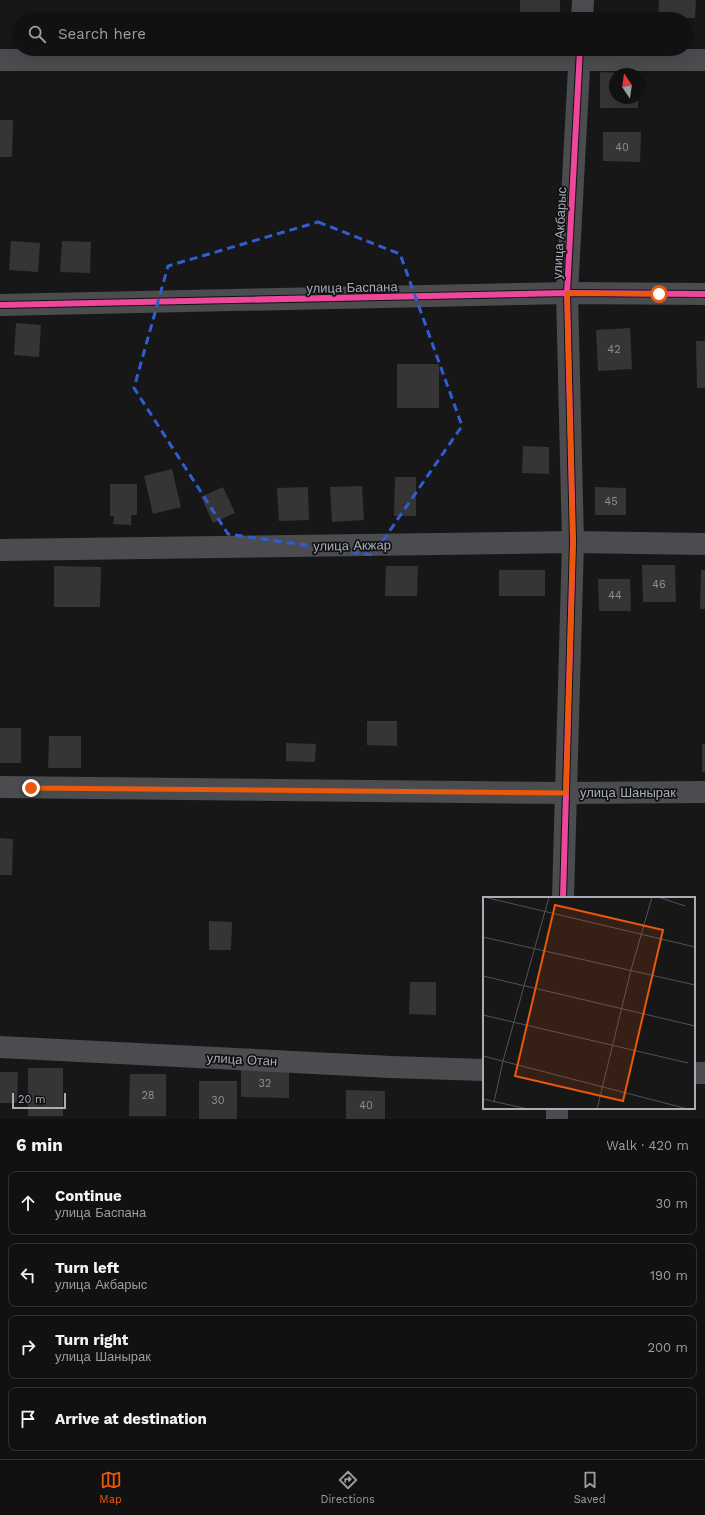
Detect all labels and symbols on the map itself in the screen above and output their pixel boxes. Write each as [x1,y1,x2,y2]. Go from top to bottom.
north arrow [609,68,645,104]
house number: 40 [615,141,629,154]
street label: улица Акбарыс [550,186,569,279]
street label: улица Баспана [306,279,398,296]
route start [650,285,668,303]
house number: 42 [607,343,621,356]
house number: 45 [604,495,618,508]
street label: улица Акжар [313,537,391,554]
house number: 46 [652,578,666,591]
house number: 44 [608,589,622,602]
route end [22,779,40,797]
street label: улица Шанырак [580,785,676,800]
inset map [483,897,695,1109]
street label: улица Отан [206,1050,278,1069]
house number: 32 [259,1077,271,1090]
house number: 28 [141,1089,155,1102]
scale bar [12,1091,66,1110]
house number: 30 [211,1094,225,1107]
house number: 40 [359,1099,373,1112]

